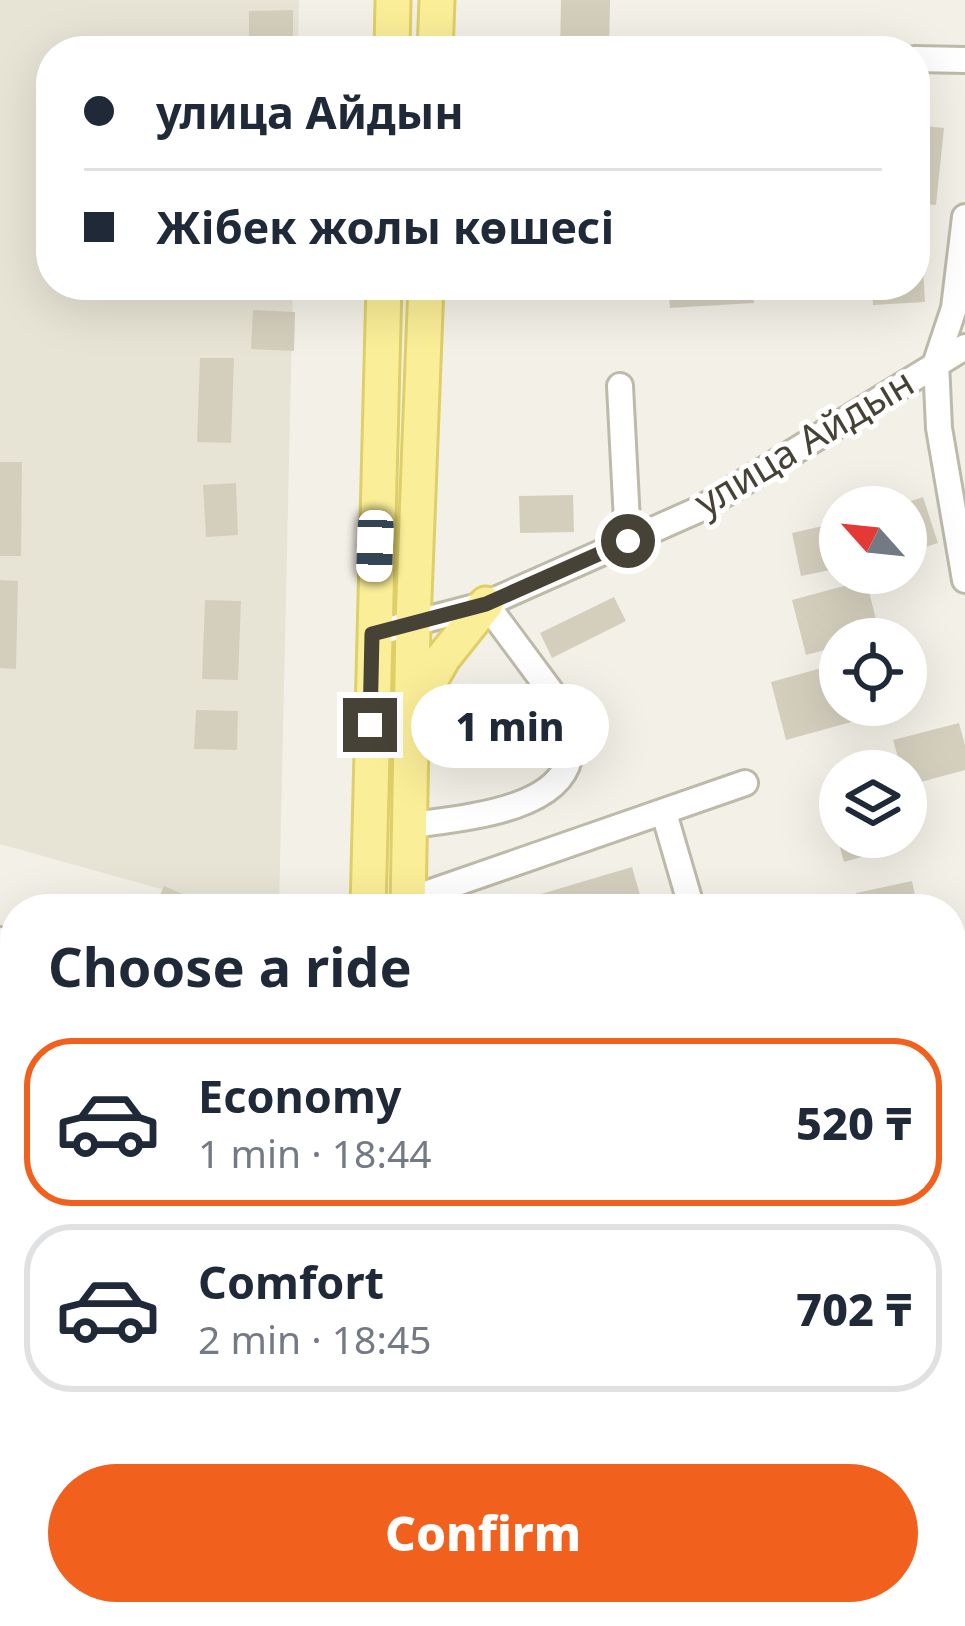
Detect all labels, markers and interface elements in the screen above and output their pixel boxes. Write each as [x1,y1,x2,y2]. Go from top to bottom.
text: улица Айдын [156,81,464,142]
text: Жібек жолы көшесі [156,196,614,257]
street label: улица Айдын [684,354,923,527]
north arrow [819,486,927,594]
map controls [819,486,927,858]
car [356,509,394,583]
route start [601,514,655,568]
button: locate [819,618,927,726]
callout: 1 min [412,683,610,767]
route end [343,698,397,752]
text: 1 min [456,699,564,752]
button: layers [819,750,927,858]
text: Choose a ride [48,929,412,1003]
text: Economy [198,1065,402,1126]
icon: car [54,1068,162,1176]
text: 520 ₸ [796,1092,912,1153]
text: 1 min · 18:44 [198,1126,432,1179]
text: Comfort [198,1251,384,1312]
icon: car [54,1254,162,1362]
text: 702 ₸ [796,1278,912,1339]
text: 2 min · 18:45 [198,1312,432,1365]
button: Confirm [48,1464,918,1602]

